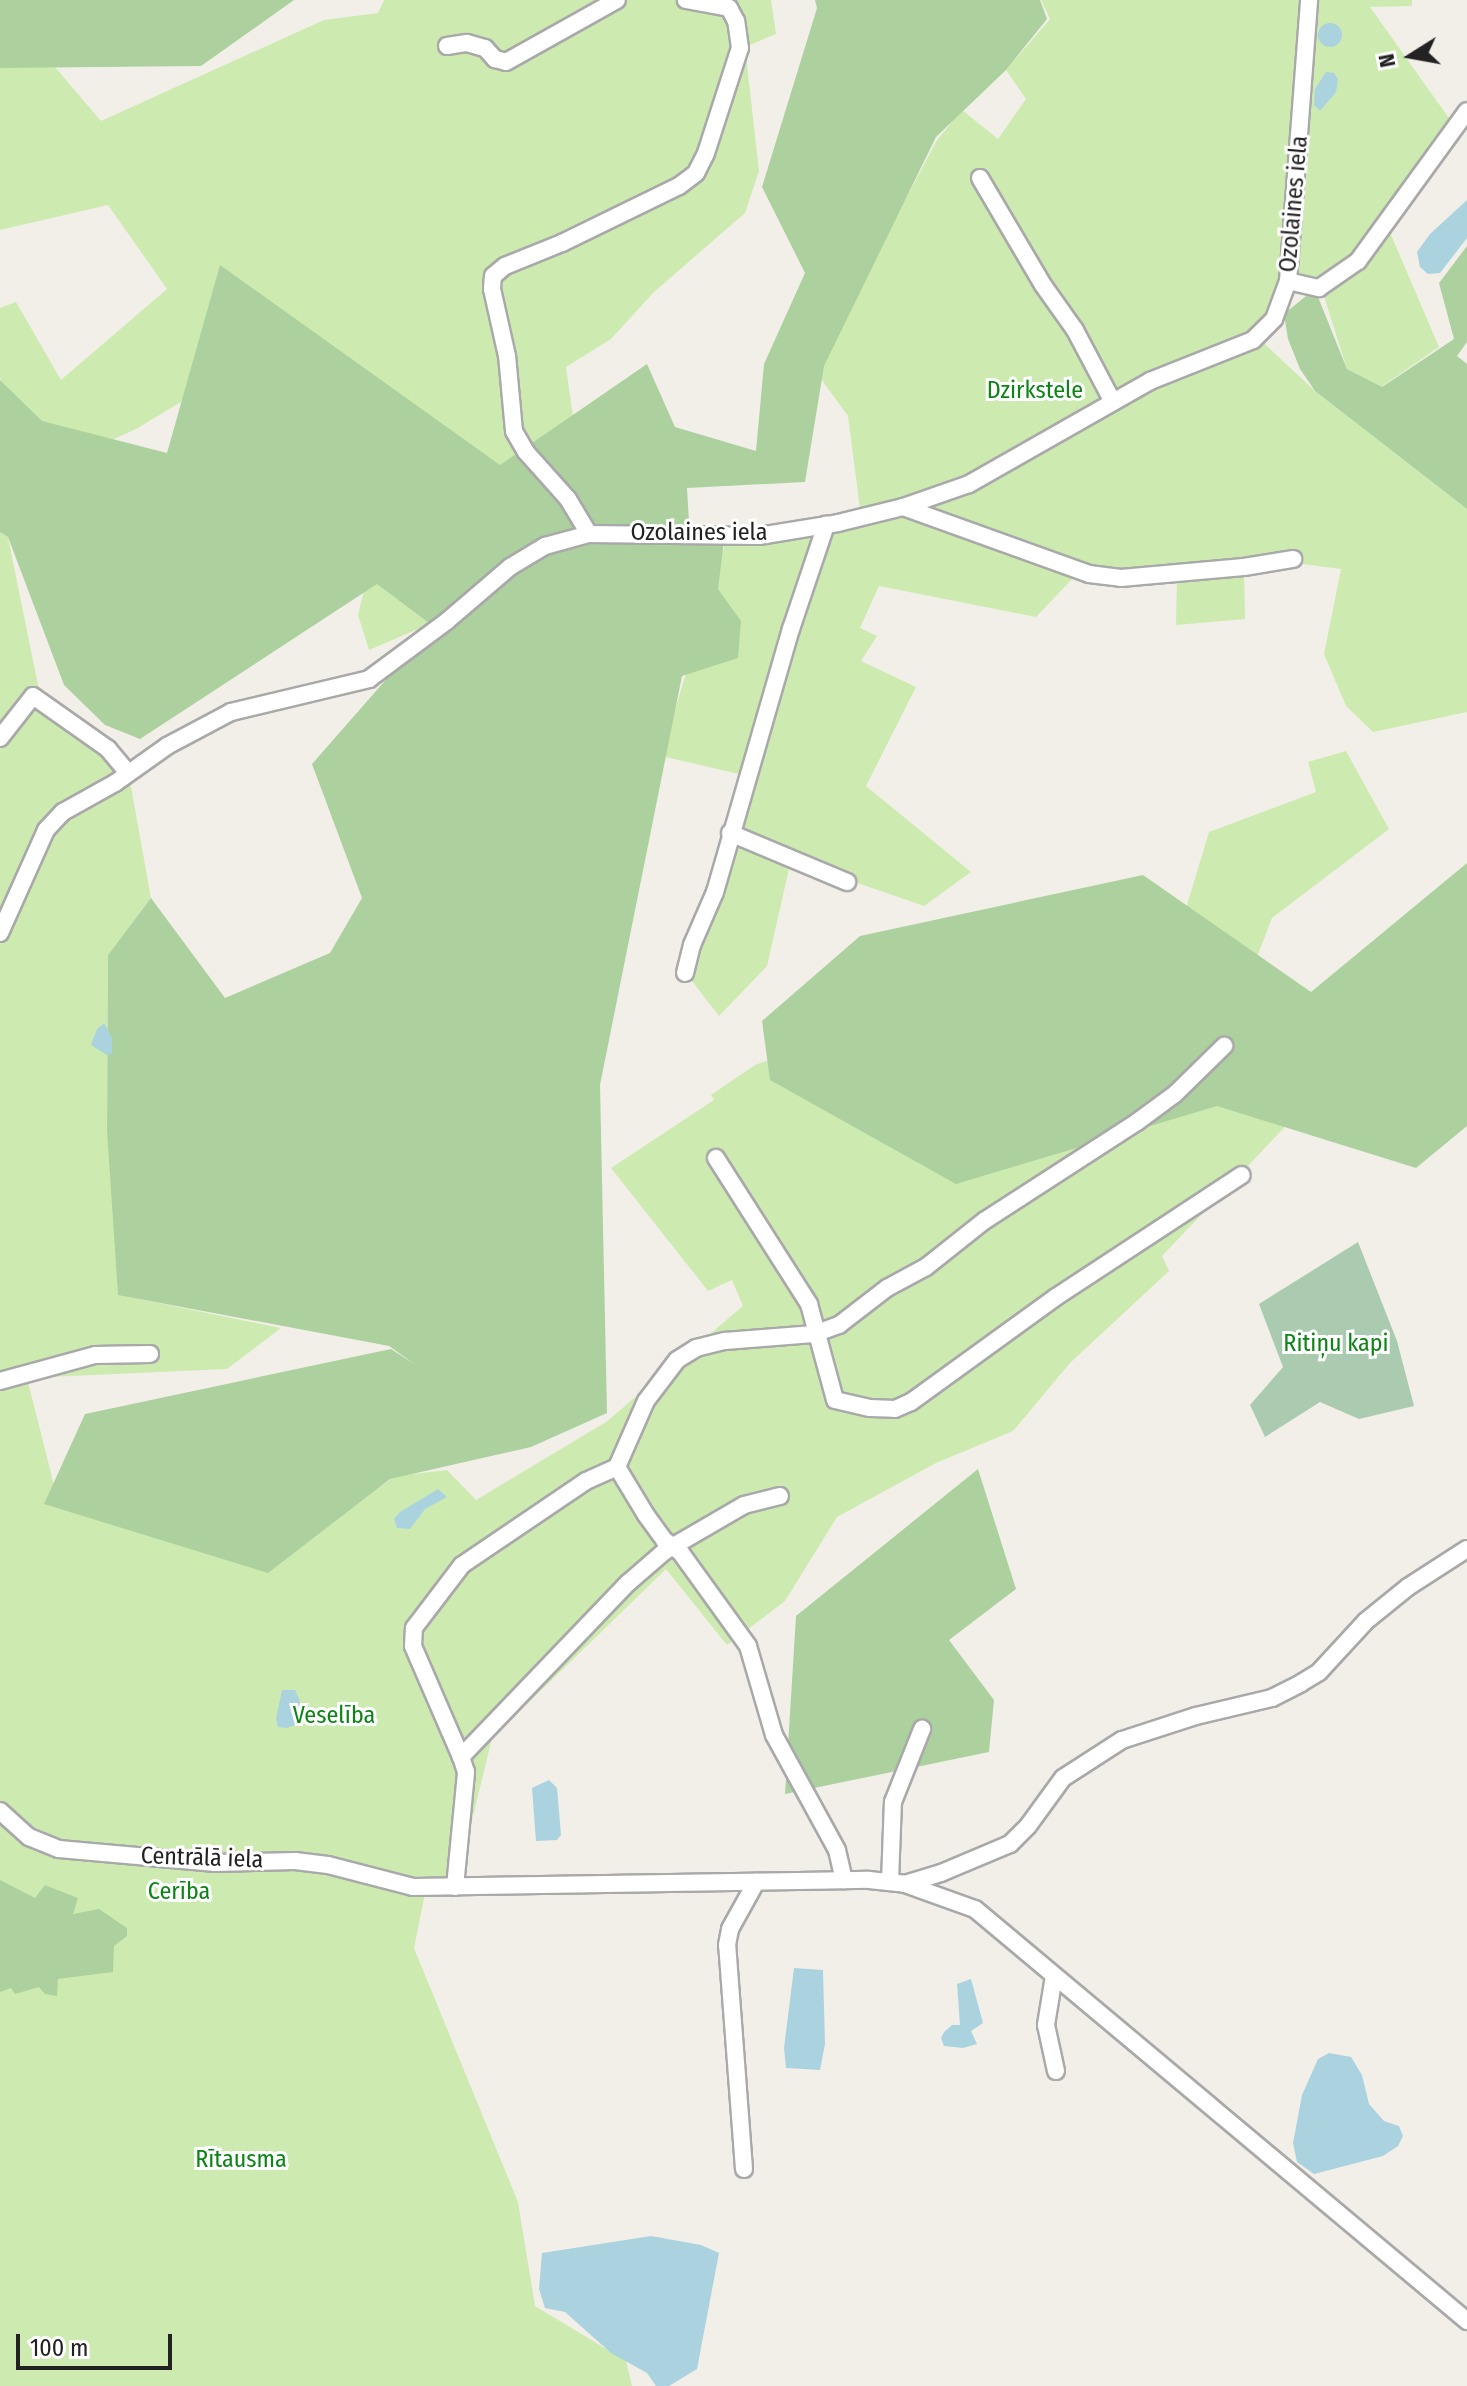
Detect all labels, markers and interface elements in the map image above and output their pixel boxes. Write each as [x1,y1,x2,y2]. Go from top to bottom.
north arrow [1371,16,1451,96]
text: N [1372,52,1401,70]
street label: Ozolaines iela [1274,134,1314,274]
park label: Dzirkstele [987,377,1083,405]
street label: Ozolaines iela [630,519,768,547]
park label: Ritiņu kapi [1283,1330,1389,1358]
park label: Veselība [293,1702,375,1730]
street label: Centrālā iela [140,1841,264,1875]
park label: Cerība [148,1878,210,1906]
park label: Rītausma [195,2146,287,2174]
scale bar [20,2318,176,2368]
text: 100 m [30,2334,88,2362]

